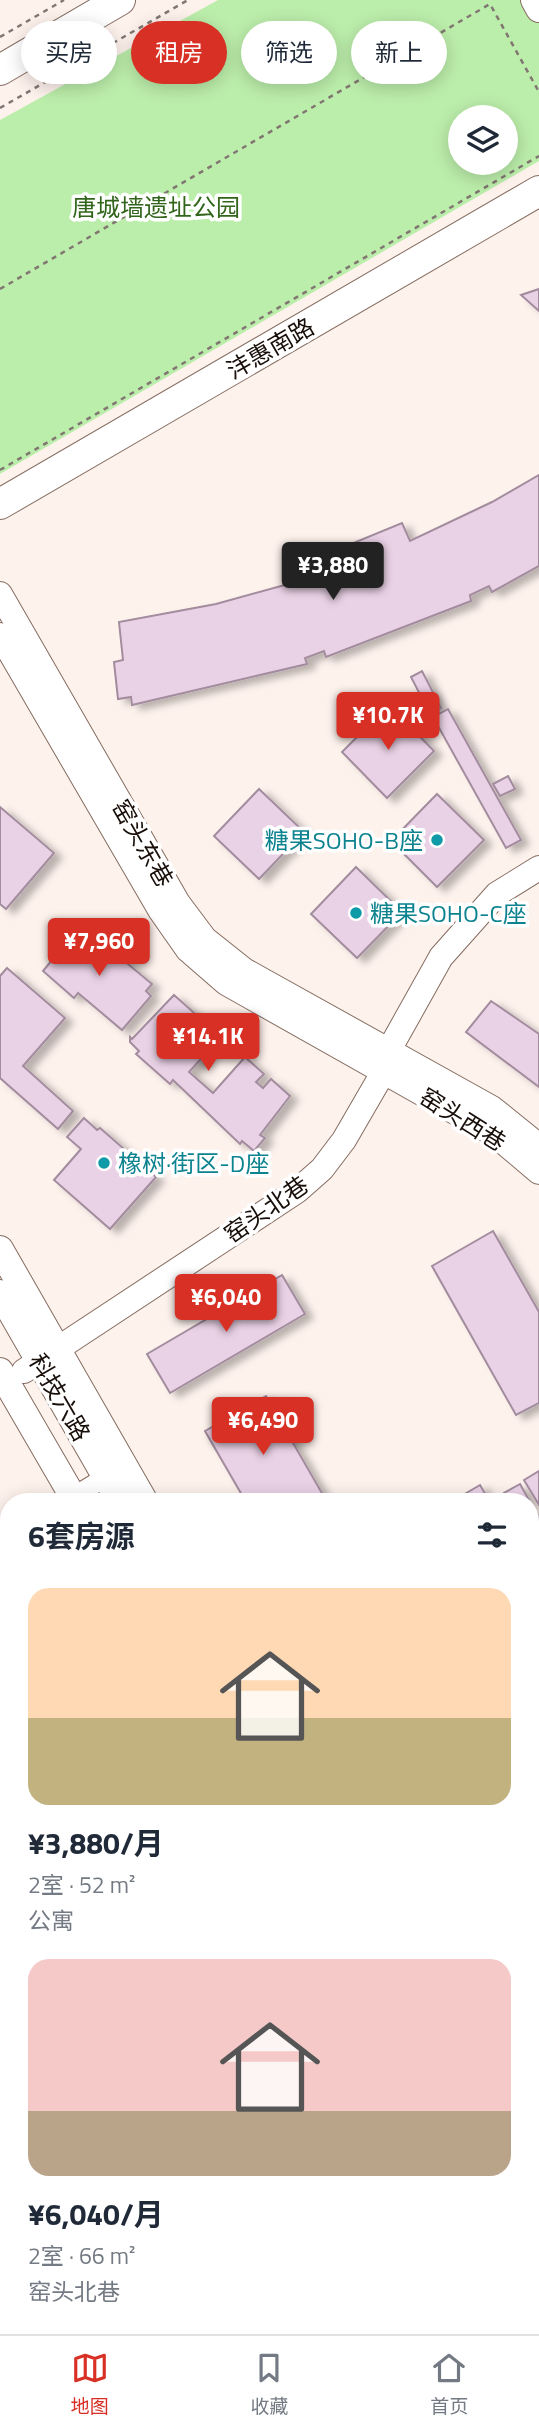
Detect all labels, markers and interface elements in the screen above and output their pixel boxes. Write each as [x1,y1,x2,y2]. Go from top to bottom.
chip: 买房 [21,21,117,84]
chip: 租房 [131,21,227,84]
chip: 筛选 [241,21,337,84]
chip: 新上 [351,21,447,84]
map controls [448,105,518,175]
button: layers [448,105,518,175]
park label: 唐城墙遗址公园 [72,189,240,225]
street label: 沣惠南路 [219,308,321,388]
pin: ¥3,880 [276,542,390,602]
text: ¥3,880 [298,547,368,582]
pin: ¥10.7K [331,692,445,752]
text: ¥10.7K [352,697,424,732]
street label: 窑头东巷 [103,792,183,894]
place label: 糖果SOHO-B座 [265,822,423,858]
marker: 糖果SOHO-B座 [429,832,445,848]
place label: 糖果SOHO-C座 [370,895,526,931]
marker: 糖果SOHO-C座 [348,905,364,921]
pin: ¥7,960 [42,918,156,978]
text: ¥7,960 [64,923,134,958]
pin: ¥14.1K [151,1014,265,1073]
text: ¥14.1K [172,1018,244,1053]
street label: 窑头西巷 [413,1078,513,1160]
place label: 橡树·街区-D座 [118,1145,269,1181]
marker: 橡树·街区-D座 [96,1155,112,1171]
street label: 窑头北巷 [216,1167,316,1251]
pin: ¥6,040 [169,1274,283,1334]
text: ¥6,040 [191,1279,261,1314]
street label: 科技六路 [20,1346,100,1448]
pin: ¥6,490 [206,1398,320,1457]
text: ¥6,490 [228,1402,298,1437]
text: 6套房源 [28,1513,135,1559]
icon: filters [473,1516,511,1554]
icon: home [207,1633,333,1759]
text: ¥3,880/月 [28,1820,164,1866]
text: 2室 · 52 m² [28,1867,135,1902]
text: 公寓 [28,1903,74,1938]
icon: home [207,2004,333,2130]
text: ¥6,040/月 [28,2191,164,2237]
text: 2室 · 66 m² [28,2238,135,2273]
text: 窑头北巷 [28,2274,120,2309]
tab: 地图 [71,2349,109,2420]
tab: 收藏 [250,2349,288,2420]
tab: 首页 [430,2349,468,2420]

